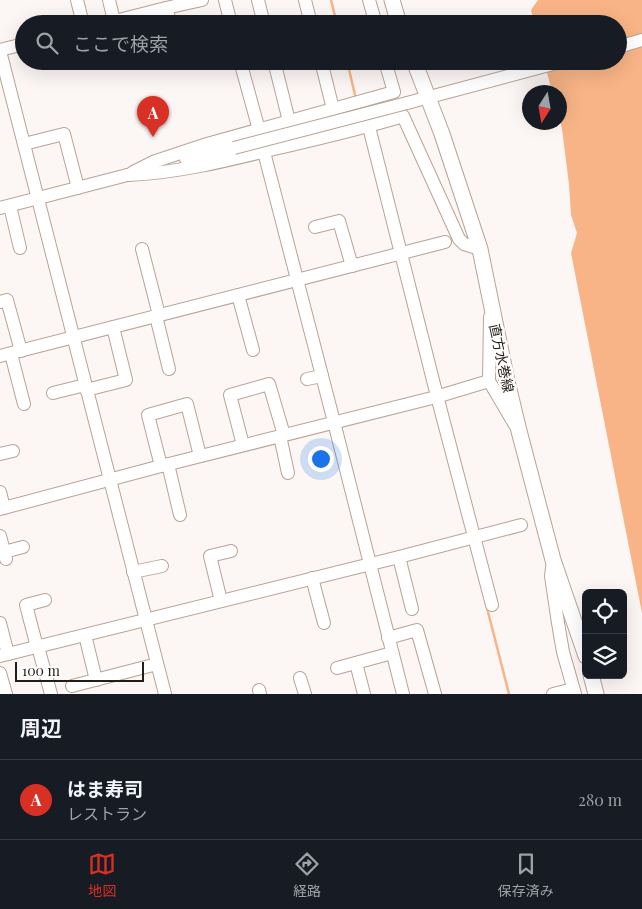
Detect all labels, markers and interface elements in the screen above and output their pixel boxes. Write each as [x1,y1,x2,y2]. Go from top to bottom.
search box [15,15,627,70]
icon: search [33,29,61,57]
text: ここで検索 [73,30,168,56]
north arrow [522,85,567,130]
pin: A [137,96,169,137]
street label: 直方水巻線 [485,322,519,394]
your location [308,446,334,472]
map controls [582,589,627,679]
button: locate [582,589,627,634]
button: layers [582,634,627,679]
scale bar [15,659,144,682]
text: 100 m [22,661,60,680]
text: 周辺 [20,713,62,741]
text: はま寿司 [67,775,143,801]
text: A [31,789,41,810]
text: 280 m [578,789,622,810]
text: レストラン [67,803,147,824]
tab: 地図 [88,850,116,900]
tab: 経路 [293,850,321,900]
tab: 保存済み [498,850,554,900]

